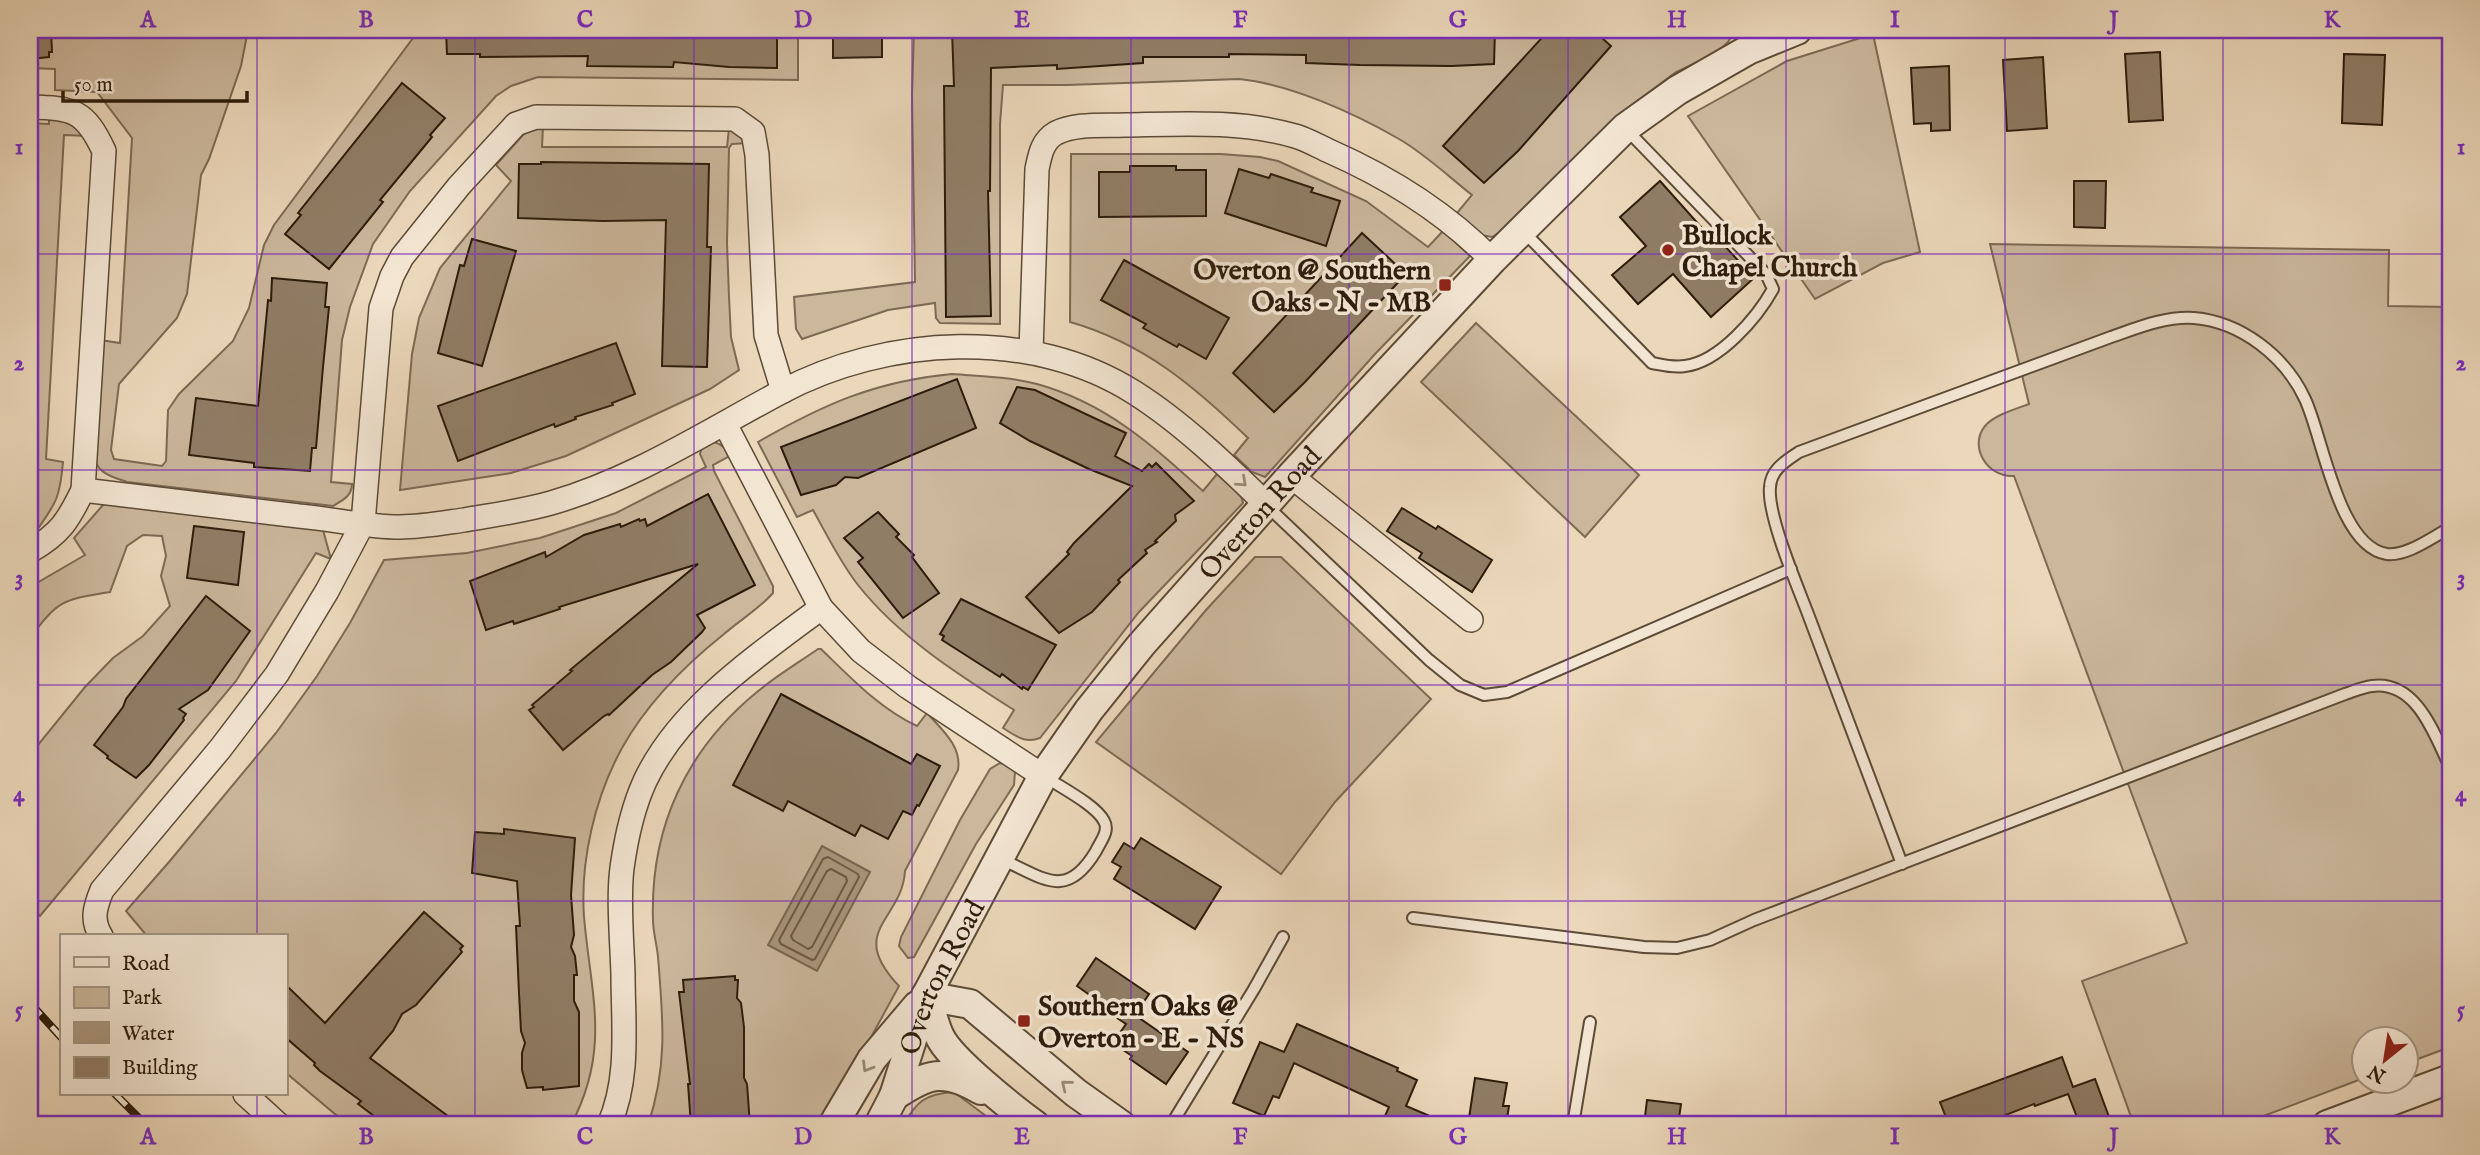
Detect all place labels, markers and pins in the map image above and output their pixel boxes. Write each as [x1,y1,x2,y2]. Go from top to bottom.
place label: Bullock Chapel Church [1682,219,1858,286]
marker: Bullock Chapel Church [1660,242,1676,258]
place label: Overton @ Southern Oaks - N - MB [1193,254,1431,321]
marker: Overton @ Southern Oaks - N - MB [1437,277,1453,293]
place label: Southern Oaks @ Overton - E - NS [1038,990,1244,1057]
marker: Southern Oaks @ Overton - E - NS [1016,1013,1032,1029]

